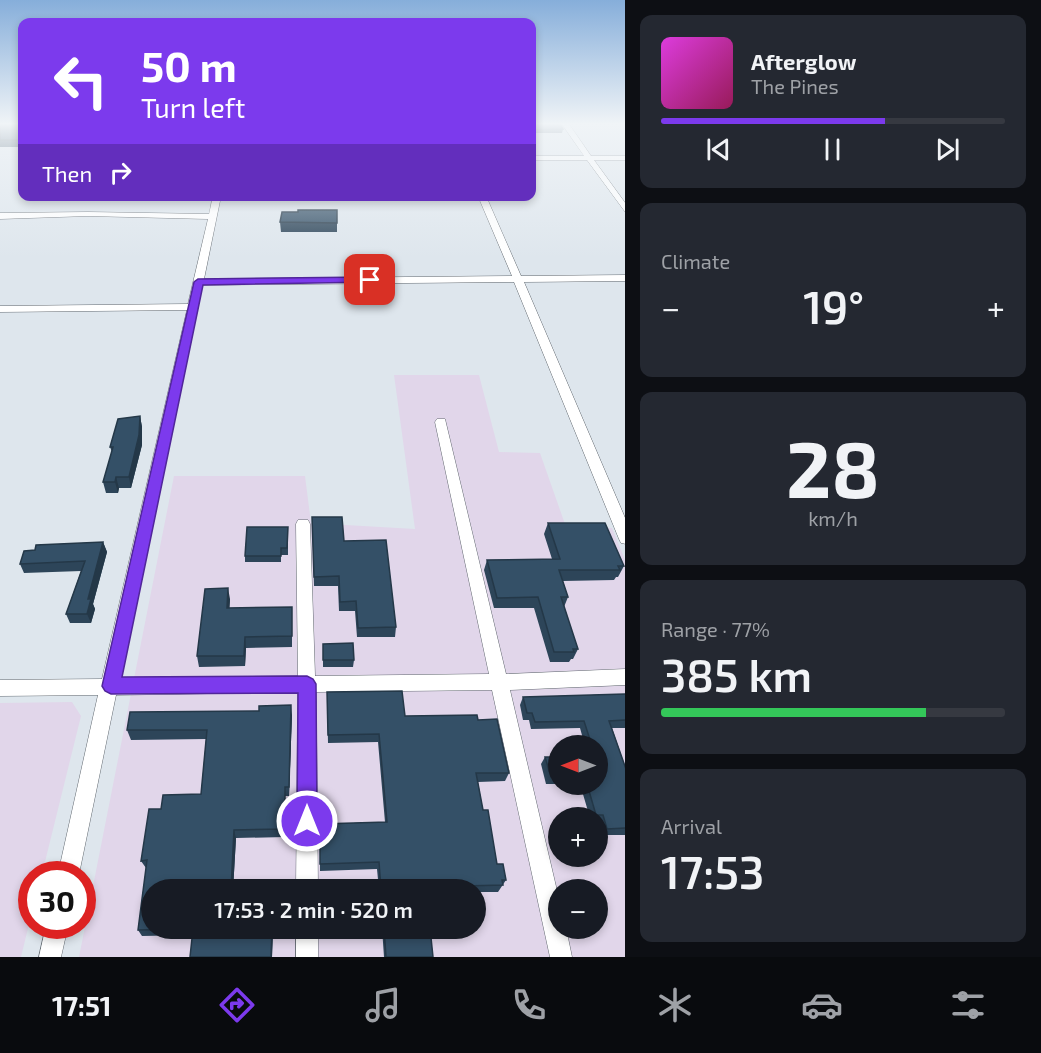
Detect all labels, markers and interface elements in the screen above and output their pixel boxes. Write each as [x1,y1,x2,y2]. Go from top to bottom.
text: 50 m [141,40,237,90]
icon: left [42,42,120,120]
text: Afterglow [751,48,856,74]
text: The Pines [751,74,839,98]
text: Turn left [141,91,245,123]
icon: previous [702,133,735,166]
icon: pause [816,133,849,166]
icon: next [931,133,964,166]
icon: right [104,156,137,189]
text: Then [42,160,92,186]
text: Climate [661,249,730,273]
pin [344,254,395,305]
icon: arrive [353,263,386,296]
text: 19° [803,279,864,333]
text: − [661,287,680,327]
text: + [987,287,1005,327]
text: 28 [786,420,880,514]
text: km/h [808,506,858,530]
text: Range · 77% [661,617,770,641]
text: 385 km [661,647,812,701]
north arrow [548,735,608,795]
map controls [548,735,608,939]
position arrow [275,789,339,853]
button: + [548,807,608,867]
text: Arrival [661,814,722,838]
text: 17:53 [661,844,764,898]
speed limit sign: 30 [18,861,96,939]
button: − [548,879,608,939]
text: 17:53 · 2 min · 520 m [214,896,413,922]
icon: directions [216,984,258,1026]
icon: music [362,984,404,1026]
icon: phone [508,984,550,1026]
icon: climate [654,984,696,1026]
icon: car [801,984,843,1026]
icon: filters [947,984,989,1026]
text: 17:51 [52,989,112,1021]

